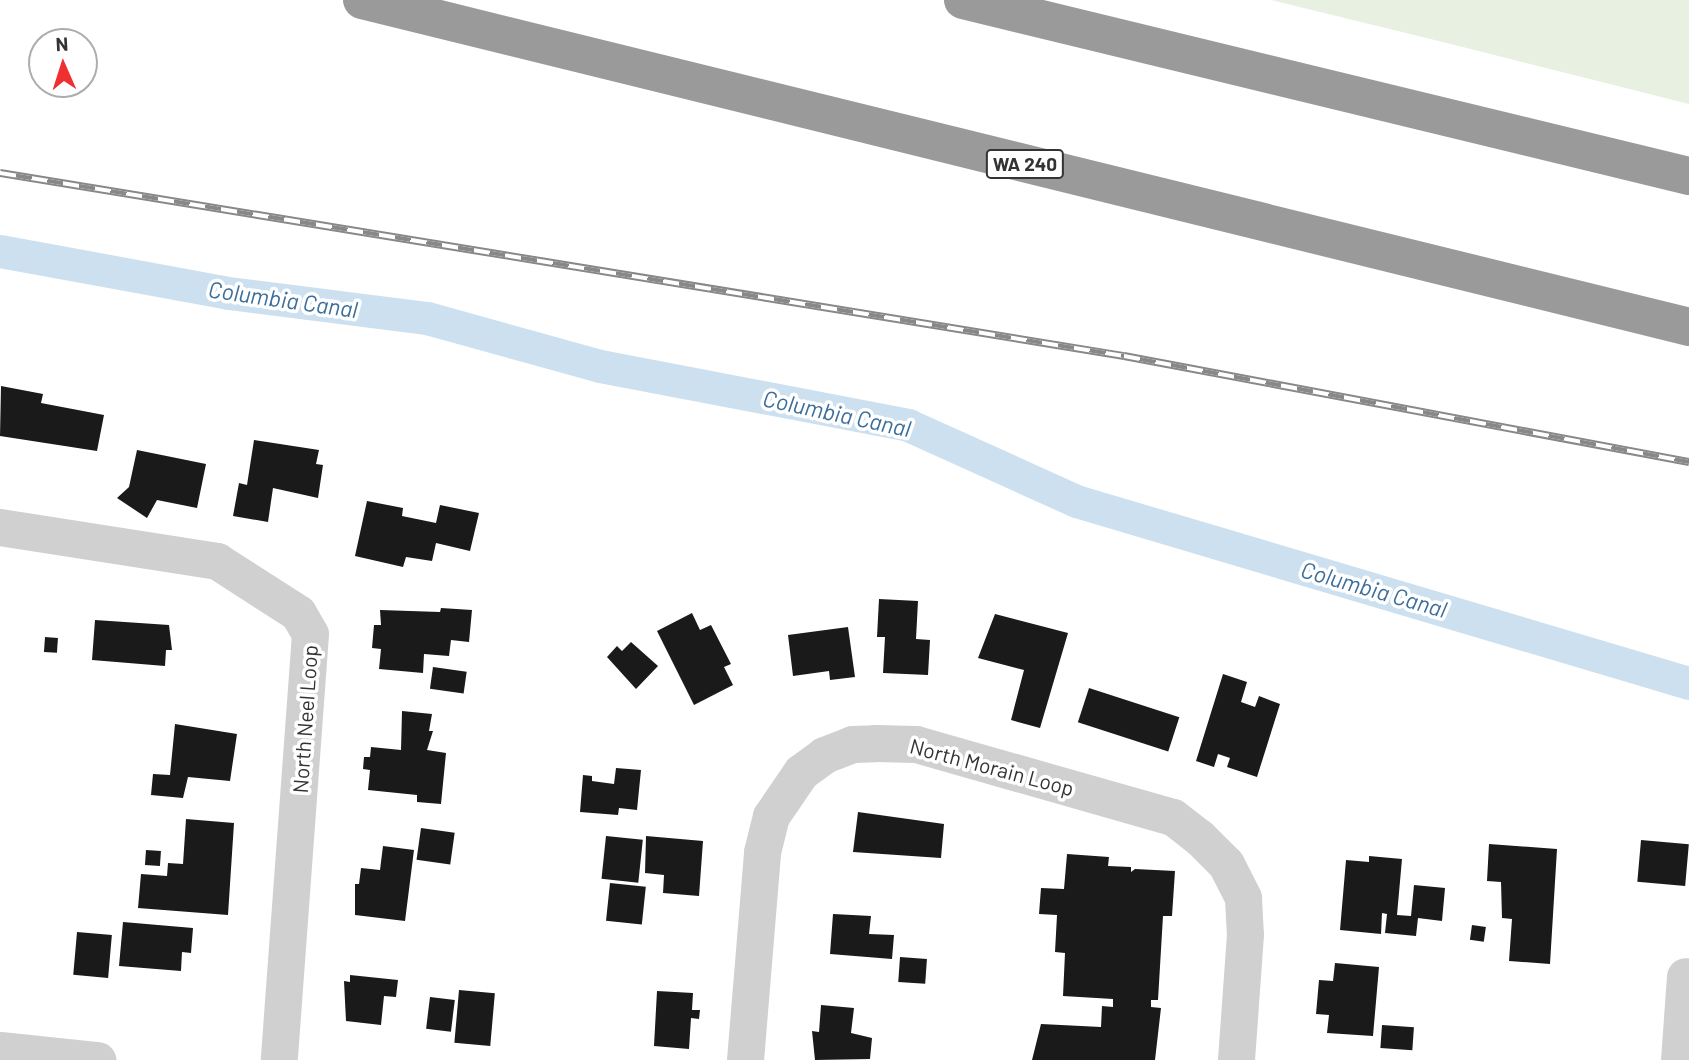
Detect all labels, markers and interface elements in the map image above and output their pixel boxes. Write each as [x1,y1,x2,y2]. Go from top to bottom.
north arrow [28,28,98,98]
text: N [55,32,69,55]
road number: WA 240 [985,148,1065,180]
water label: Columbia Canal [207,275,359,323]
water label: Columbia Canal [761,384,913,442]
water label: Columbia Canal [1298,555,1450,623]
street label: North Neel Loop [287,644,323,794]
street label: North Morain Loop [907,733,1077,801]

